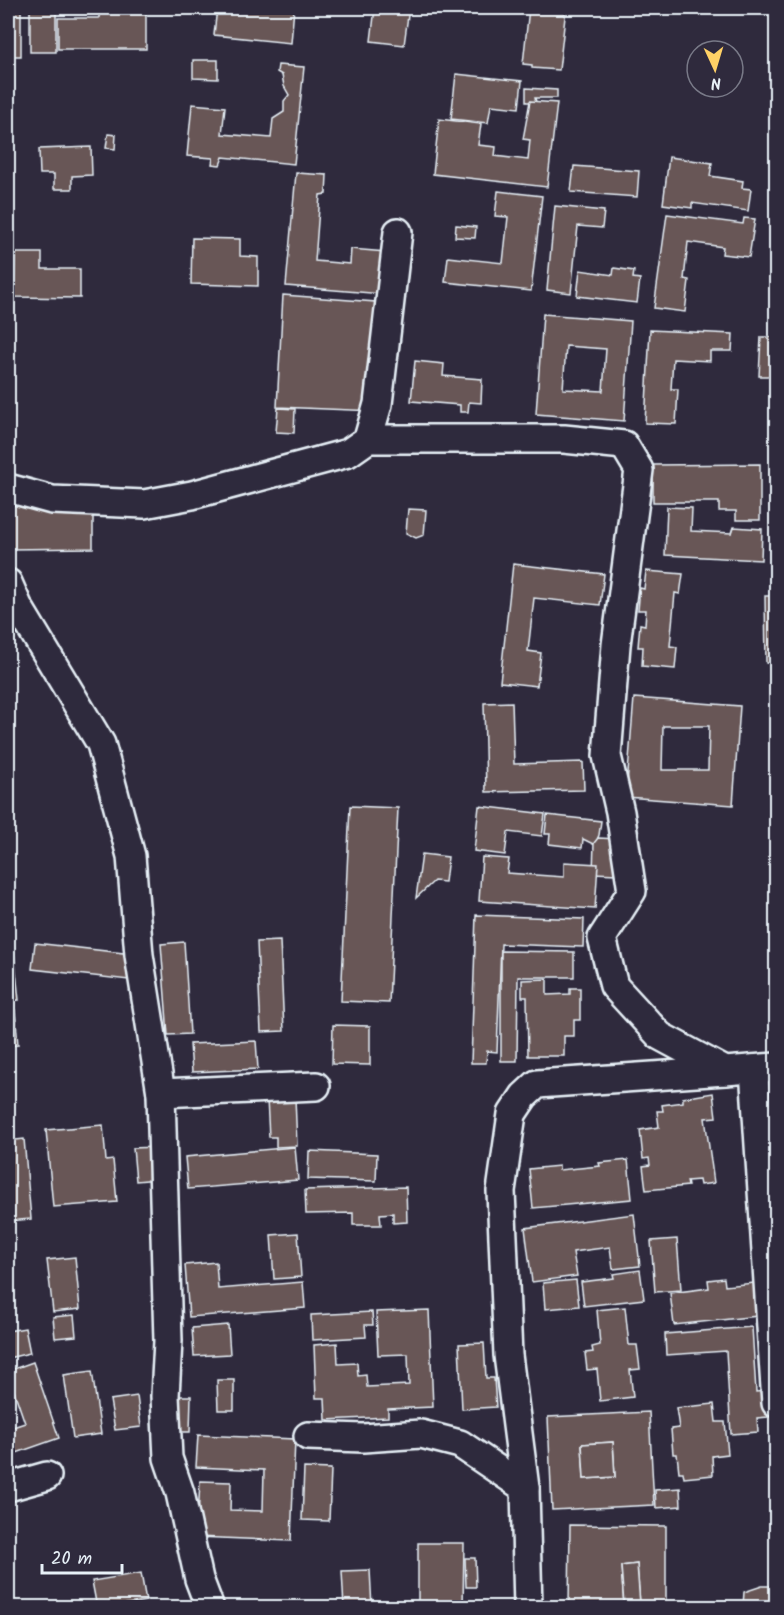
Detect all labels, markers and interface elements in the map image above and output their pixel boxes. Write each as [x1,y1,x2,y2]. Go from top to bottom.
north arrow [685,39,745,99]
text: N [710,70,722,95]
scale bar [42,1537,122,1575]
text: 20 m [51,1545,92,1574]

